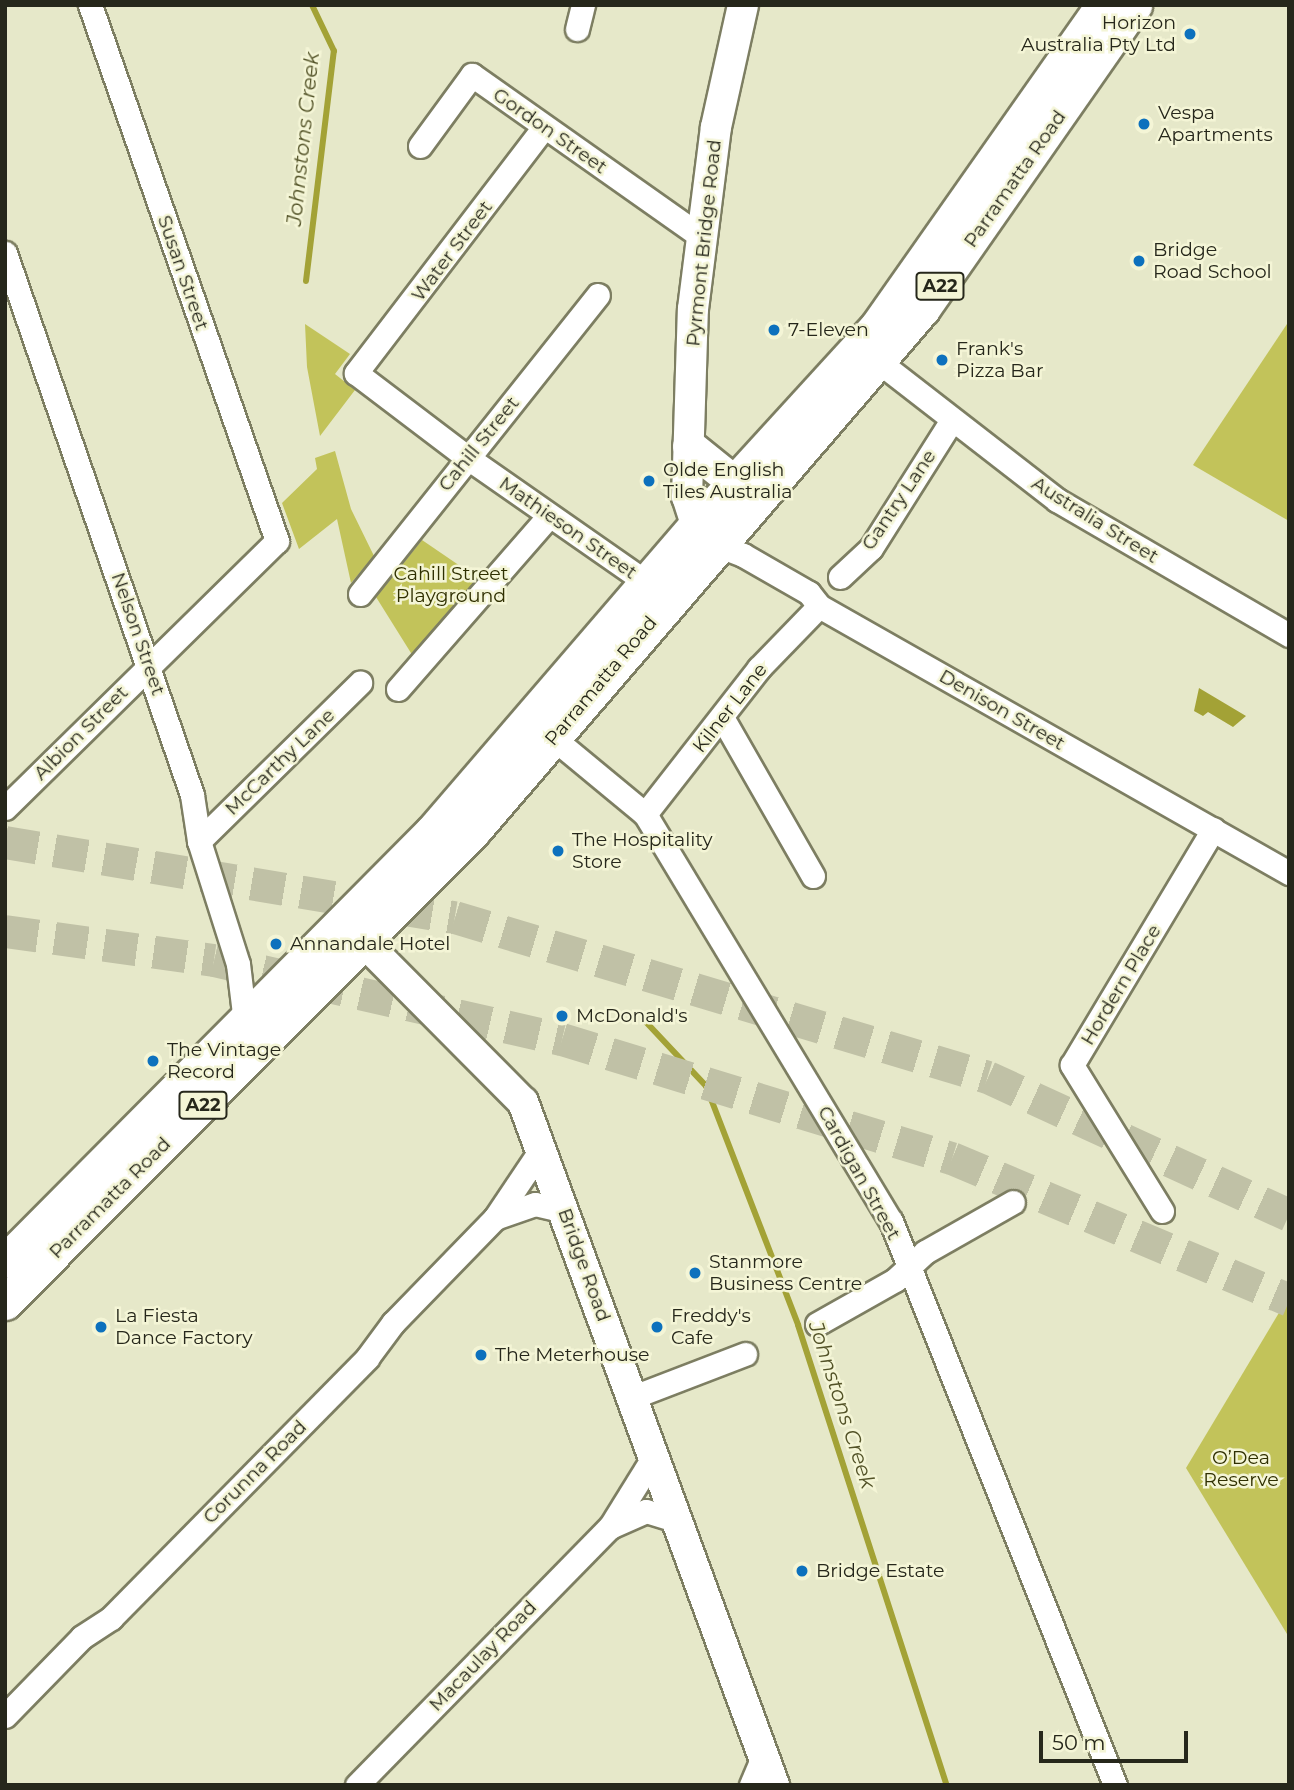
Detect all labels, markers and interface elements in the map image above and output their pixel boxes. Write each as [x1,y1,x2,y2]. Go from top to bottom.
place label: Horizon Australia Pty Ltd [1021,12,1176,56]
marker: Horizon Australia Pty Ltd [1182,26,1198,42]
water label: Johnstons Creek [281,51,325,227]
street label: Gordon Street [489,83,611,179]
place label: Vespa Apartments [1158,102,1273,146]
street label: Parramatta Road [959,106,1071,252]
marker: Vespa Apartments [1136,116,1152,132]
street label: Pyrmont Bridge Road [682,138,726,348]
street label: Water Street [407,196,497,306]
street label: Susan Street [153,212,213,334]
place label: Bridge Road School [1153,239,1272,283]
marker: Bridge Road School [1131,253,1147,269]
road number: A22 [914,272,966,300]
place label: 7-Eleven [788,319,869,341]
marker: 7-Eleven [766,322,782,338]
place label: Frank's Pizza Bar [956,338,1044,382]
marker: Frank's Pizza Bar [934,352,950,368]
street label: Cahill Street [434,392,524,496]
street label: Gantry Lane [857,446,941,554]
place label: Olde English Tiles Australia [663,459,793,503]
street label: Mathieson Street [495,472,641,584]
street label: Australia Street [1027,472,1163,568]
marker: Olde English Tiles Australia [641,473,657,489]
park label: Cahill Street Playground [393,563,509,607]
street label: Nelson Street [106,570,170,698]
street label: Parramatta Road [540,612,662,750]
street label: Kilner Lane [688,659,772,757]
street label: Denison Street [935,665,1069,755]
street label: Albion Street [29,681,133,785]
street label: McCarthy Lane [220,704,340,820]
place label: The Hospitality Store [572,829,713,873]
marker: The Hospitality Store [550,843,566,859]
street label: Hordern Place [1076,921,1166,1049]
place label: Annandale Hotel [290,933,450,955]
marker: Annandale Hotel [268,936,284,952]
place label: McDonald's [576,1005,688,1027]
marker: McDonald's [554,1008,570,1024]
place label: The Vintage Record [167,1039,281,1083]
marker: The Vintage Record [145,1053,161,1069]
road number: A22 [177,1090,229,1120]
street label: Cardigan Street [813,1102,905,1244]
street label: Parramatta Road [45,1133,175,1263]
street label: Bridge Road [553,1205,615,1325]
place label: Stanmore Business Centre [709,1251,862,1295]
marker: Stanmore Business Centre [687,1265,703,1281]
place label: La Fiesta Dance Factory [115,1305,252,1349]
place label: Freddy's Cafe [671,1305,751,1349]
water label: Johnstons Creek [803,1318,881,1492]
marker: La Fiesta Dance Factory [93,1319,109,1335]
marker: Freddy's Cafe [649,1319,665,1335]
place label: The Meterhouse [495,1344,649,1366]
marker: The Meterhouse [473,1347,489,1363]
street label: Corunna Road [199,1416,311,1528]
park label: O’Dea Reserve [1203,1447,1279,1491]
place label: Bridge Estate [816,1560,944,1582]
marker: Bridge Estate [794,1563,810,1579]
street label: Macaulay Road [424,1596,542,1716]
scale bar [1042,1716,1191,1760]
text: 50 m [1052,1730,1106,1755]

